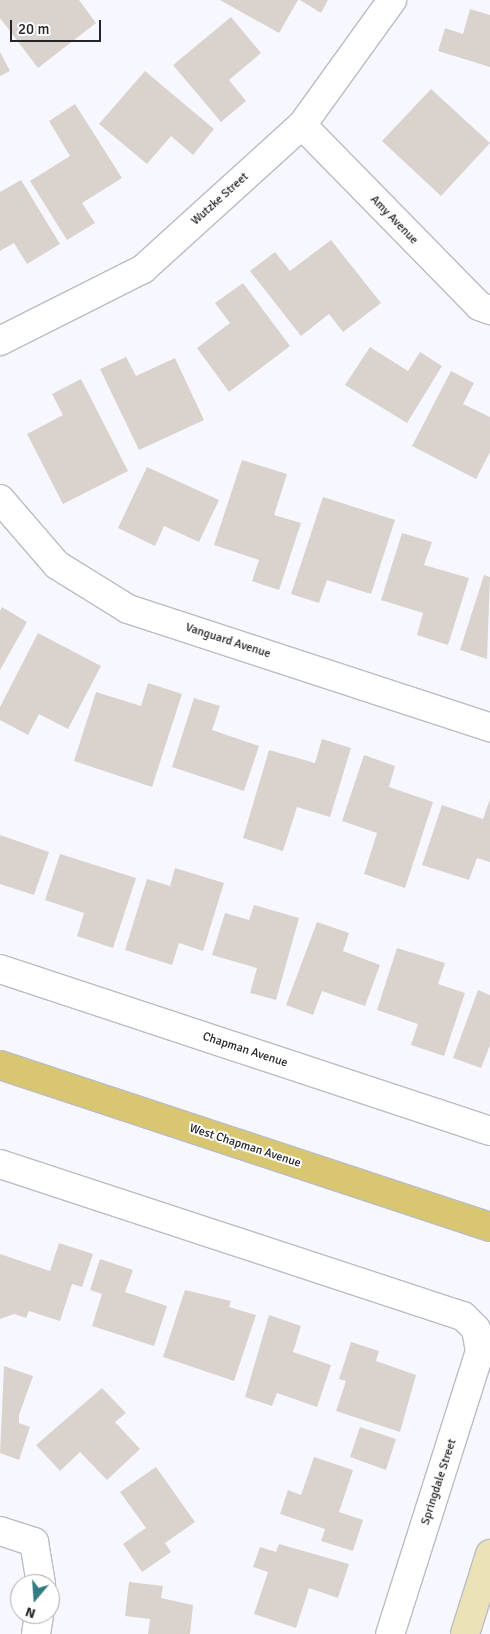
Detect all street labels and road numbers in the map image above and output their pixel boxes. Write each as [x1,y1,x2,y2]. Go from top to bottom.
street label: Wutzke Street [189,170,251,228]
street label: Amy Avenue [367,193,421,247]
street label: Vanguard Avenue [184,620,272,662]
street label: Chapman Avenue [201,1029,289,1071]
street label: West Chapman Avenue [187,1121,303,1171]
street label: Springdale Street [418,1437,460,1527]

